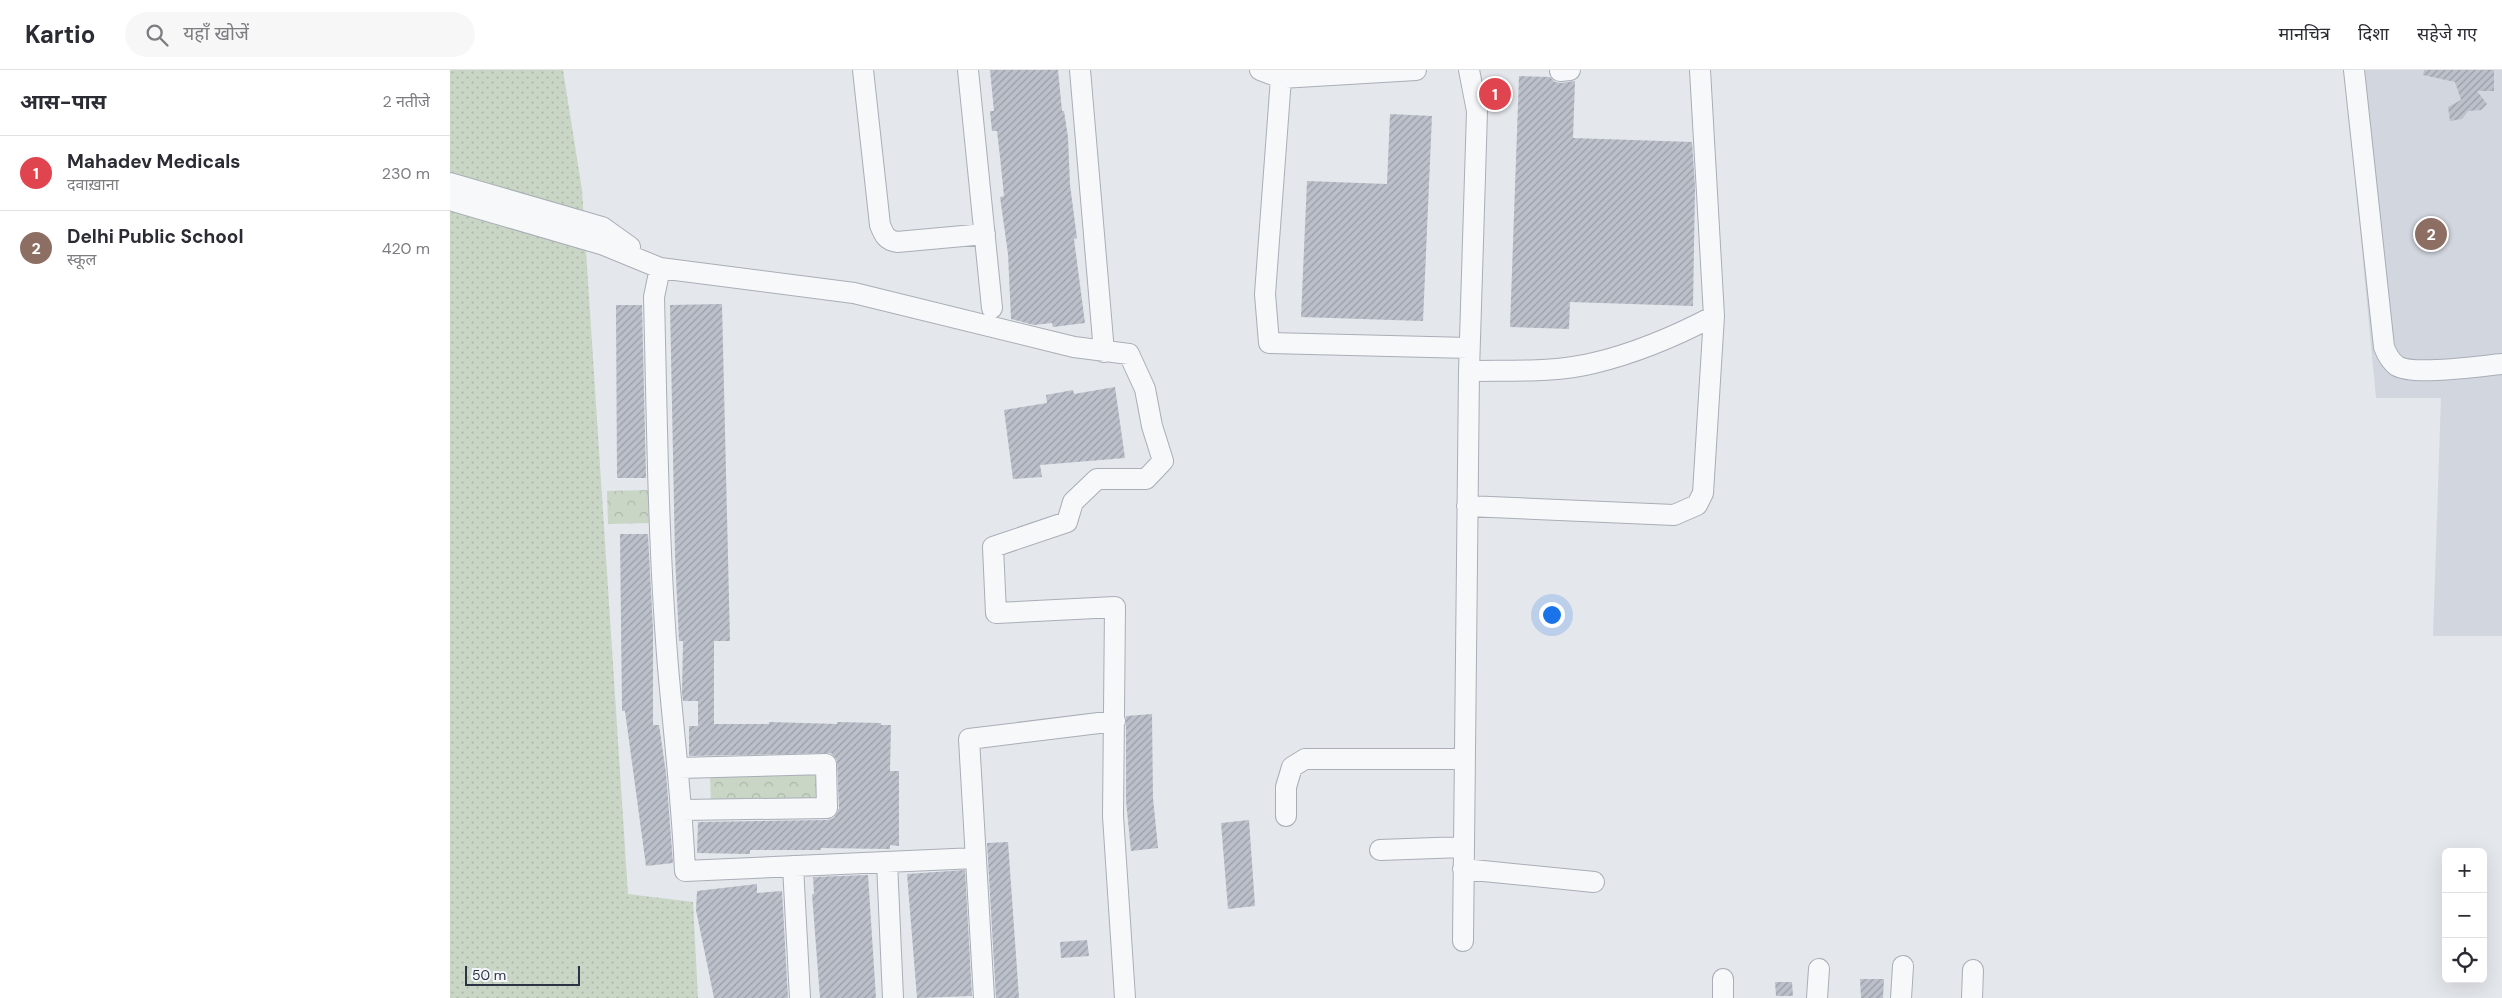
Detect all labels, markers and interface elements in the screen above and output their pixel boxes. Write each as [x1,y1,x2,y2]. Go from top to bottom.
search box [125,12,475,57]
text: Kartio [25,19,95,50]
icon: search [143,21,171,49]
text: यहाँ खोजें [183,21,249,46]
text: मानचित्र [2278,22,2330,46]
text: दिशा [2358,22,2389,46]
text: सहेजे गए [2417,22,2477,46]
pin: 1 [1479,75,1511,113]
text: आस-पास [20,88,106,116]
text: 2 नतीजे [383,91,430,112]
text: Mahadev Medicals [67,149,240,174]
text: 1 [33,163,39,184]
text: 230 m [382,163,430,184]
text: दवाख़ाना [67,174,119,195]
pin: 2 [2415,215,2447,253]
text: Delhi Public School [67,224,243,249]
text: 2 [31,238,41,259]
text: 420 m [382,238,430,259]
text: स्कूल [67,249,96,270]
your location [1539,602,1565,628]
map controls [2442,848,2487,983]
button: + [2442,848,2487,893]
button: − [2442,893,2487,938]
button: locate [2442,938,2487,983]
scale bar [465,963,580,986]
text: 50 m [472,966,506,984]

